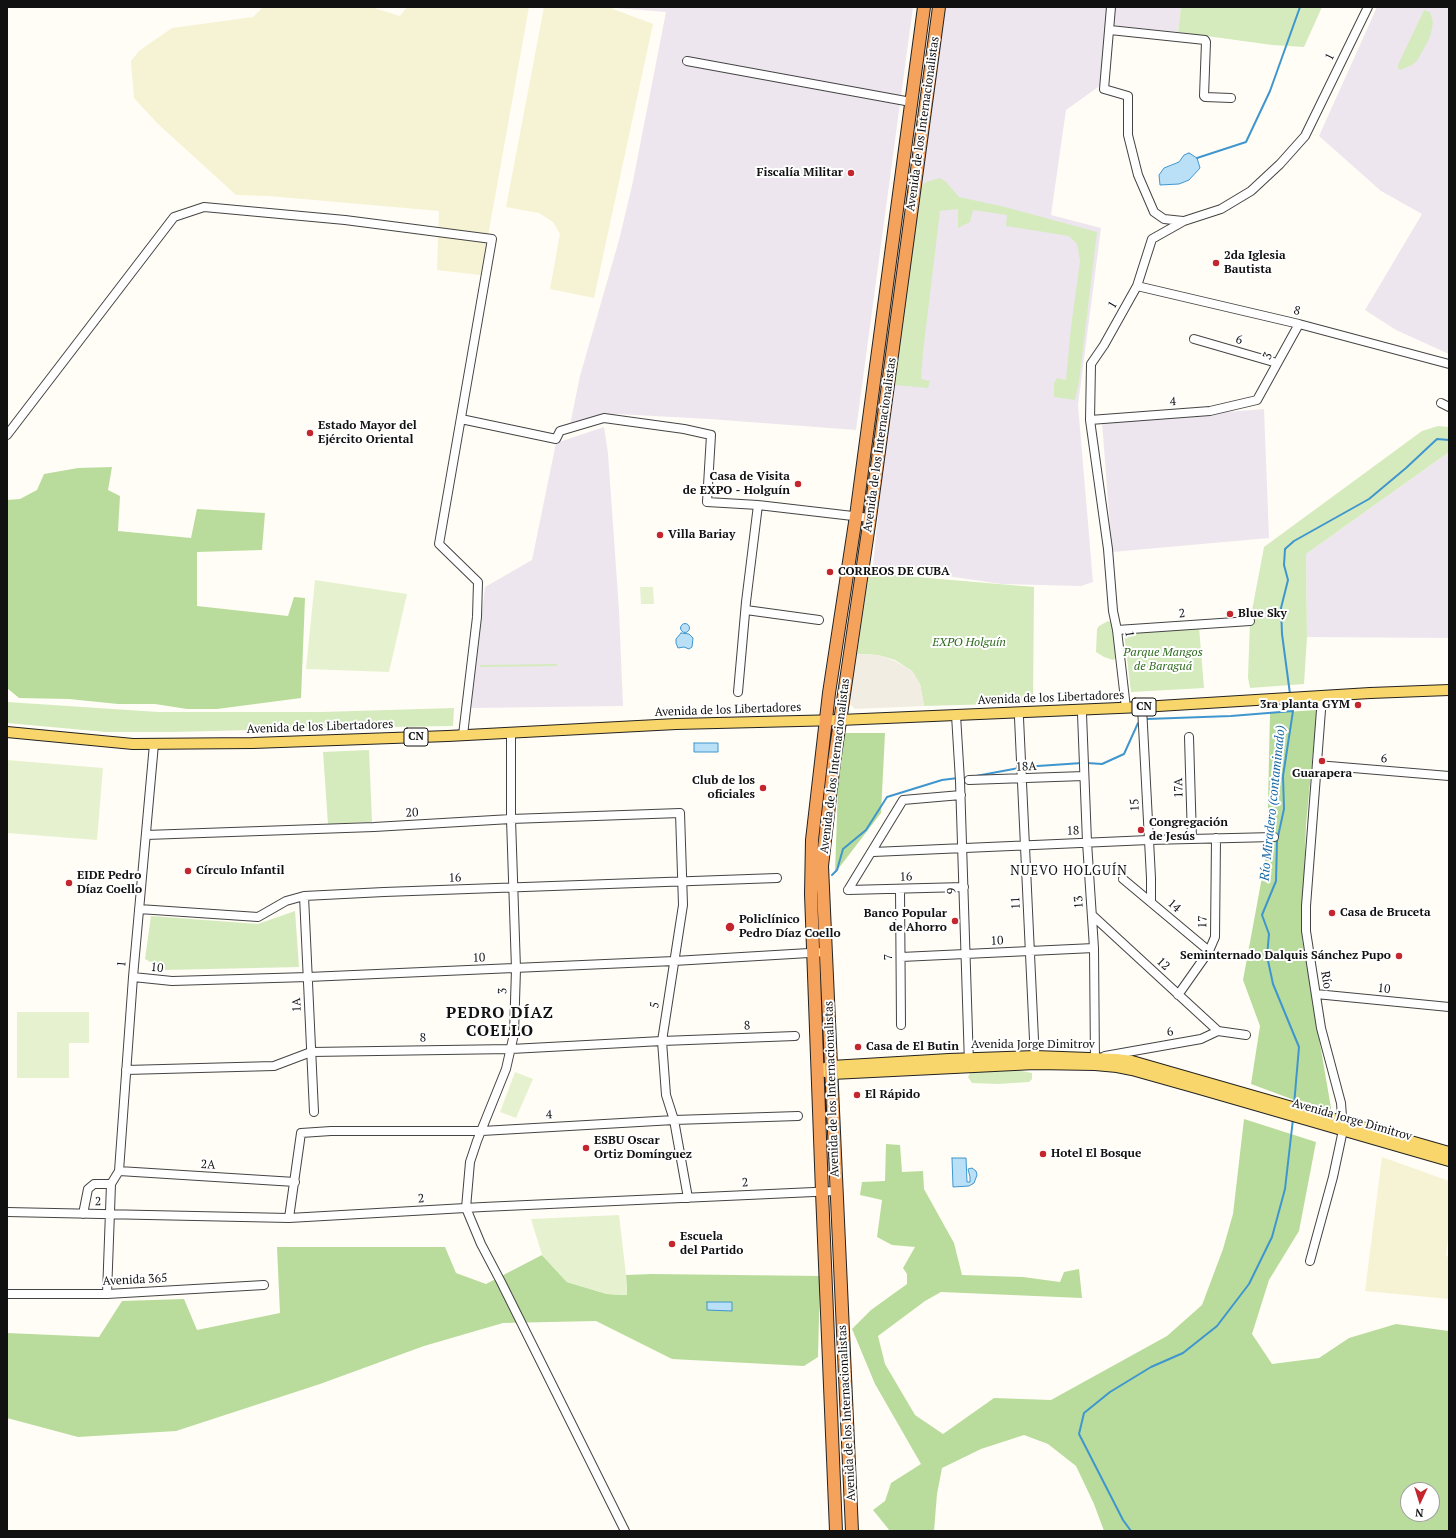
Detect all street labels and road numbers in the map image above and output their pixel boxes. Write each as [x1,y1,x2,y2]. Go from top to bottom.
street label: Avenida de los Internacionalistas [904,36,942,212]
street label: 1 [1322,51,1338,63]
street label: 1 [1105,299,1121,311]
street label: 8 [1292,303,1302,319]
street label: 6 [1234,332,1244,348]
street label: 3 [1260,350,1276,362]
street label: Avenida de los Internacionalistas [861,357,899,533]
street label: 4 [1169,395,1177,409]
street label: 2 [1178,607,1186,621]
street label: 1 [1121,630,1137,638]
street label: Avenida de los Internacionalistas [817,678,853,854]
street label: Avenida de los Libertadores [977,688,1125,708]
road number: CN [1132,698,1156,716]
street label: Avenida de los Libertadores [654,700,802,720]
street label: Avenida de los Libertadores [246,717,394,737]
road number: CN [404,728,428,746]
street label: 6 [1380,752,1388,766]
street label: 18A [1015,759,1037,775]
street label: 17A [1172,778,1186,798]
street label: 15 [1127,798,1143,812]
street label: 20 [405,805,419,821]
street label: 18 [1066,824,1080,838]
street label: 16 [899,870,913,884]
street label: 16 [448,871,462,885]
street label: 9 [945,888,959,894]
street label: 13 [1071,895,1087,909]
street label: 11 [1008,896,1024,910]
street label: 14 [1164,896,1184,916]
street label: 17 [1196,915,1210,929]
street label: 10 [990,933,1004,949]
street label: 10 [472,951,486,965]
street label: 7 [882,954,896,960]
street label: 12 [1153,954,1173,974]
street label: 1 [115,960,129,968]
street label: 10 [150,960,164,976]
street label: Río [1317,970,1335,990]
street label: 10 [1377,981,1391,997]
street label: 3 [496,988,510,994]
street label: 1A [289,997,305,1013]
street label: 5 [647,1001,663,1009]
street label: Avenida de los Internacionalistas [822,1001,842,1177]
street label: 8 [744,1019,750,1033]
street label: 6 [1166,1024,1174,1040]
street label: 8 [420,1031,426,1045]
street label: Avenida Jorge Dimitrov [971,1038,1095,1052]
street label: Avenida Jorge Dimitrov [1290,1096,1414,1144]
street label: 4 [545,1108,553,1122]
street label: 2A [200,1157,216,1173]
street label: 2 [741,1176,749,1190]
street label: 2 [417,1192,425,1206]
street label: 2 [95,1195,101,1209]
street label: Avenida 365 [102,1271,168,1289]
street label: Avenida de los Internacionalistas [835,1325,859,1501]

